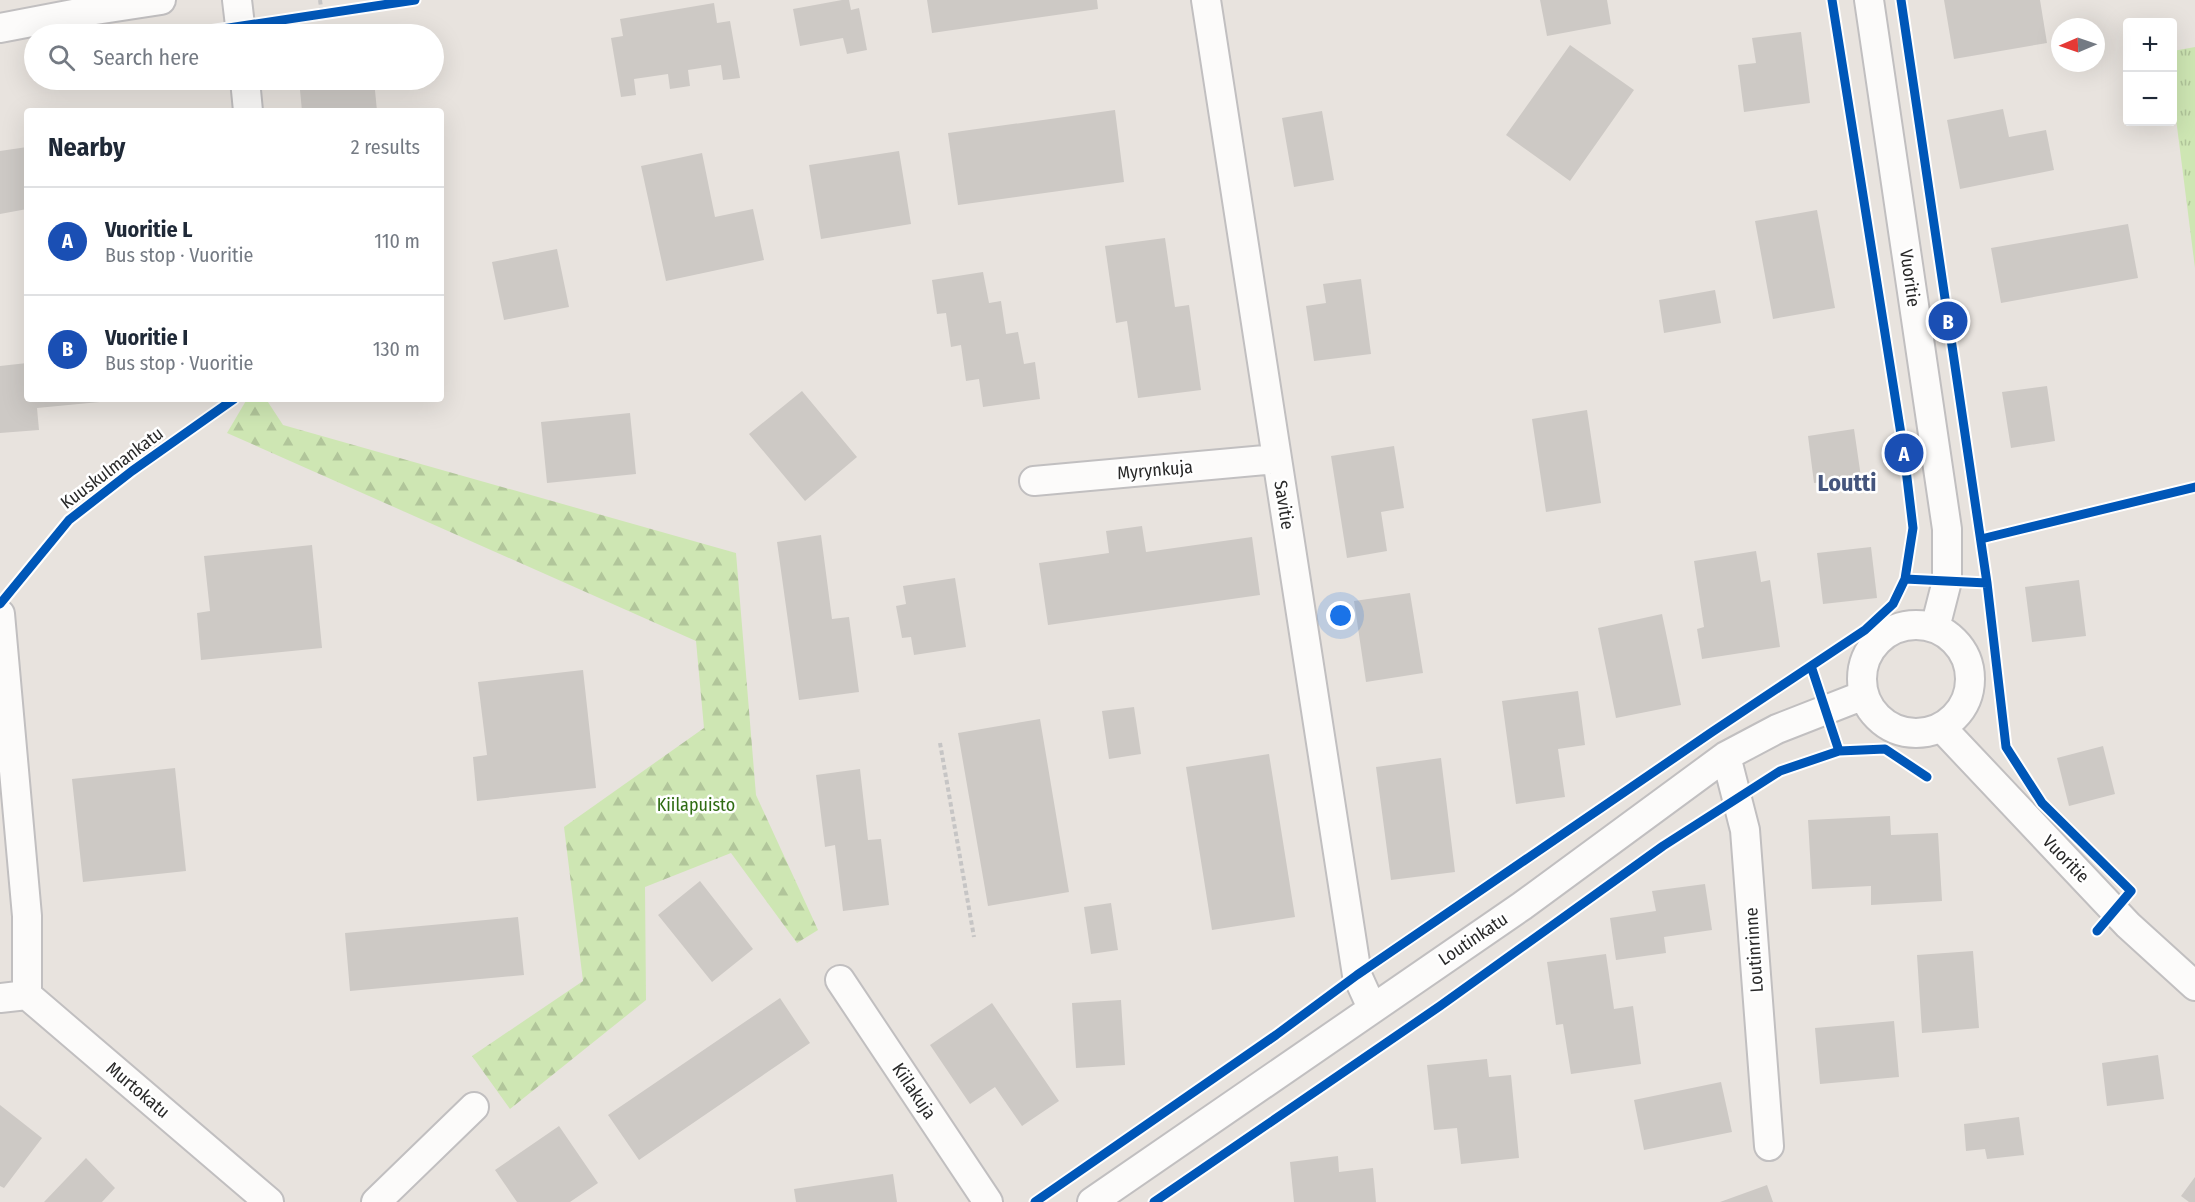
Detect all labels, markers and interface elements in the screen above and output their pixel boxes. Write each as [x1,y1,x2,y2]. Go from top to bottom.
north arrow [2051,18,2105,72]
map controls [2123,18,2177,126]
button: + [2123,18,2177,72]
search box [24,24,444,90]
icon: search [45,41,78,74]
text: Search here [93,44,199,71]
button: − [2123,72,2177,126]
text: Nearby [48,132,125,163]
text: 2 results [351,135,420,159]
text: Vuoritie L [105,216,192,243]
text: A [62,229,73,253]
text: 110 m [374,229,420,253]
text: Bus stop · Vuoritie [105,243,253,267]
street label: Vuoritie [1895,248,1925,308]
pin: B [1928,298,1968,344]
text: Vuoritie I [105,324,188,351]
text: B [62,337,73,361]
text: 130 m [373,337,420,361]
text: Bus stop · Vuoritie [105,351,253,375]
street label: Kuuskulmankatu [56,422,168,514]
pin: A [1884,430,1924,476]
street label: Myrynkuja [1116,456,1194,484]
district label: Loutti [1817,469,1877,497]
street label: Savitie [1269,479,1299,531]
your location [1326,601,1355,630]
park label: Kiilapuisto [657,794,735,816]
street label: Vuoritie [2038,831,2094,888]
street label: Loutinrinne [1740,907,1768,993]
street label: Loutinkatu [1434,908,1512,970]
street label: Murtokatu [102,1057,174,1123]
street label: Kiilakuja [887,1059,941,1123]

